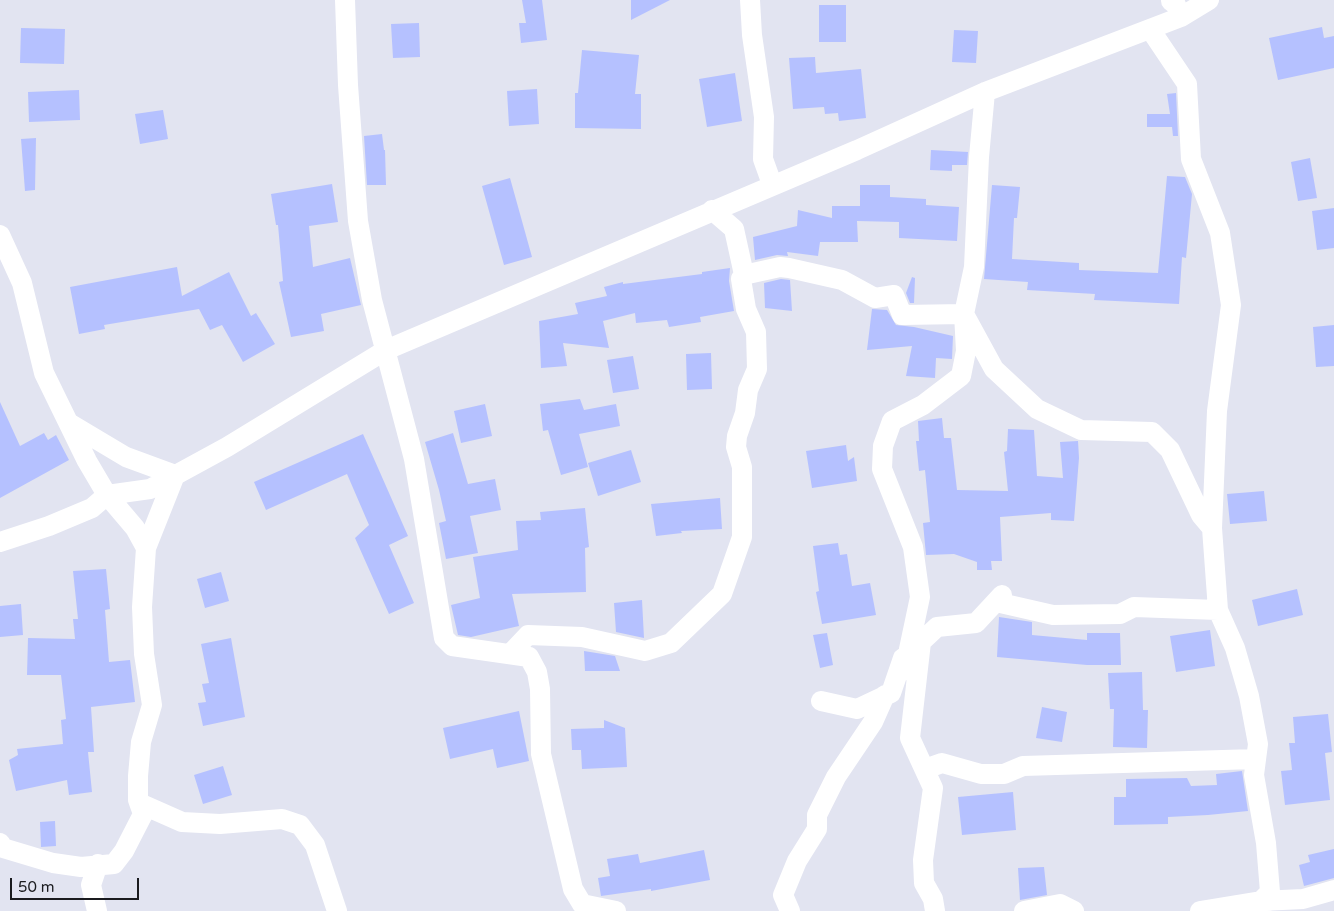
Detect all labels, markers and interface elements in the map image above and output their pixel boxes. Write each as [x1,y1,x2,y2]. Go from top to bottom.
scale bar [12,868,141,900]
text: 50 m [18,878,55,896]

